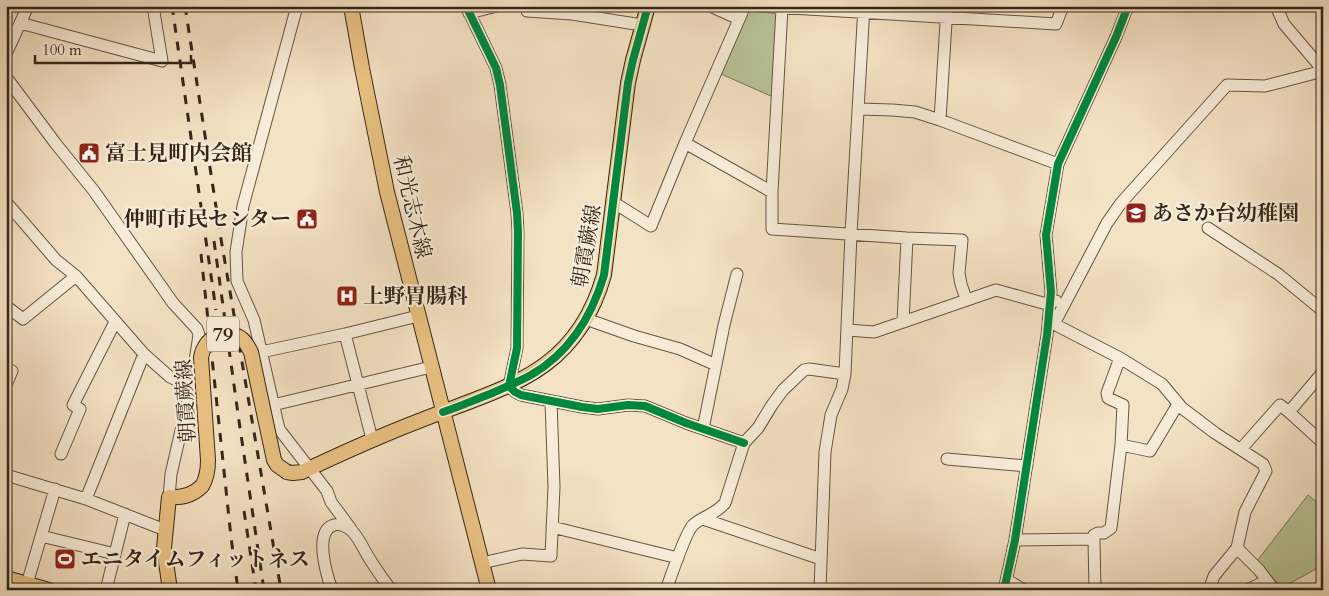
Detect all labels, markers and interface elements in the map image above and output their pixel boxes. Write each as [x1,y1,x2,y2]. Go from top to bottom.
scale bar [35,32,191,64]
text: 100 m [42,40,82,60]
place label: 富士見町内会館 [105,139,252,168]
public building icon: 富士見町内会館 [77,141,101,165]
street label: 和光志木線 [386,153,438,261]
place label: あさか台幼稚園 [1152,199,1299,228]
school or university icon: あさか台幼稚園 [1124,201,1148,225]
street label: 朝霞蕨線 [565,202,609,290]
place label: 仲町市民センター [124,205,291,234]
public building icon: 仲町市民センター [295,207,319,231]
place label: 上野胃腸科 [363,282,468,311]
hospital icon: 上野胃腸科 [335,284,359,308]
road number: 79 [207,316,239,352]
street label: 朝霞蕨線 [169,358,203,444]
place label: エニタイムフィットネス [81,545,310,574]
sports icon: エニタイムフィットネス [53,547,77,571]

